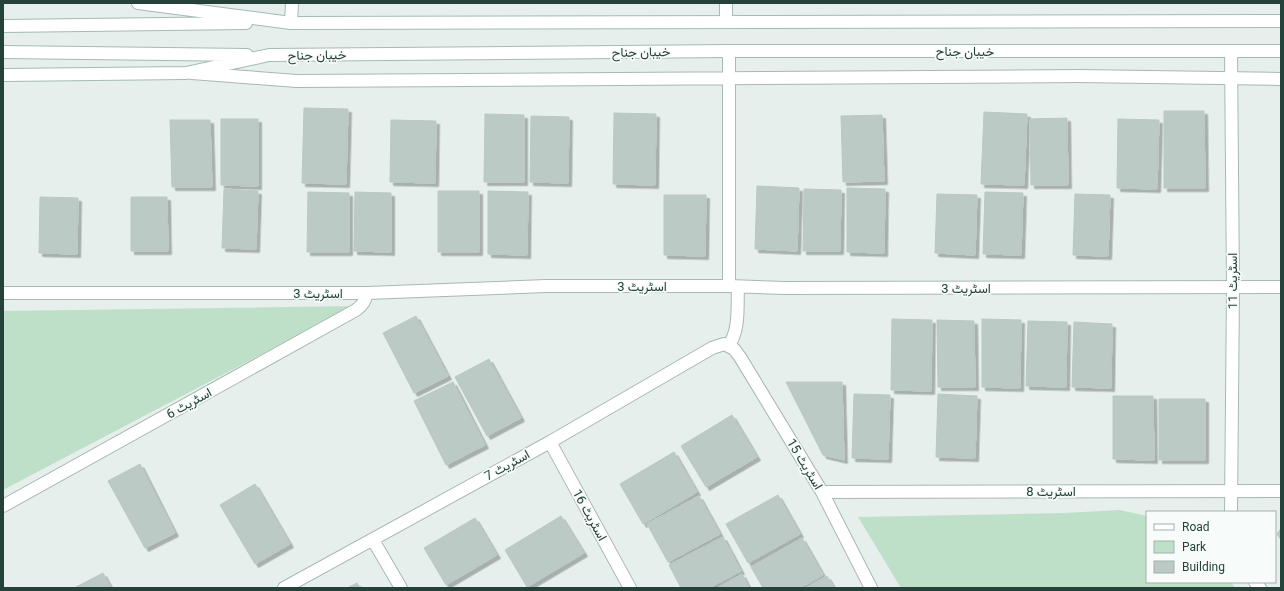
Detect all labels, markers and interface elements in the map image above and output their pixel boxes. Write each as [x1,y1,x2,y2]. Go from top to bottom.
street label: خیبان جناح [612,44,671,62]
street label: خیبان جناح [936,44,995,61]
street label: خیبان جناح [288,47,347,65]
street label: اسٹریٹ 11 [1225,253,1241,309]
street label: اسٹریٹ 3 [617,279,667,295]
street label: اسٹریٹ 3 [941,281,991,297]
street label: اسٹریٹ 3 [293,286,343,302]
street label: اسٹریٹ 6 [164,384,215,422]
street label: اسٹریٹ 15 [783,436,826,493]
street label: اسٹریٹ 7 [482,446,533,484]
street label: اسٹریٹ 8 [1026,484,1076,500]
street label: اسٹریٹ 16 [569,487,610,544]
legend [1146,511,1276,583]
text: Road [1182,520,1210,534]
text: Park [1182,540,1207,554]
text: Building [1182,560,1225,574]

